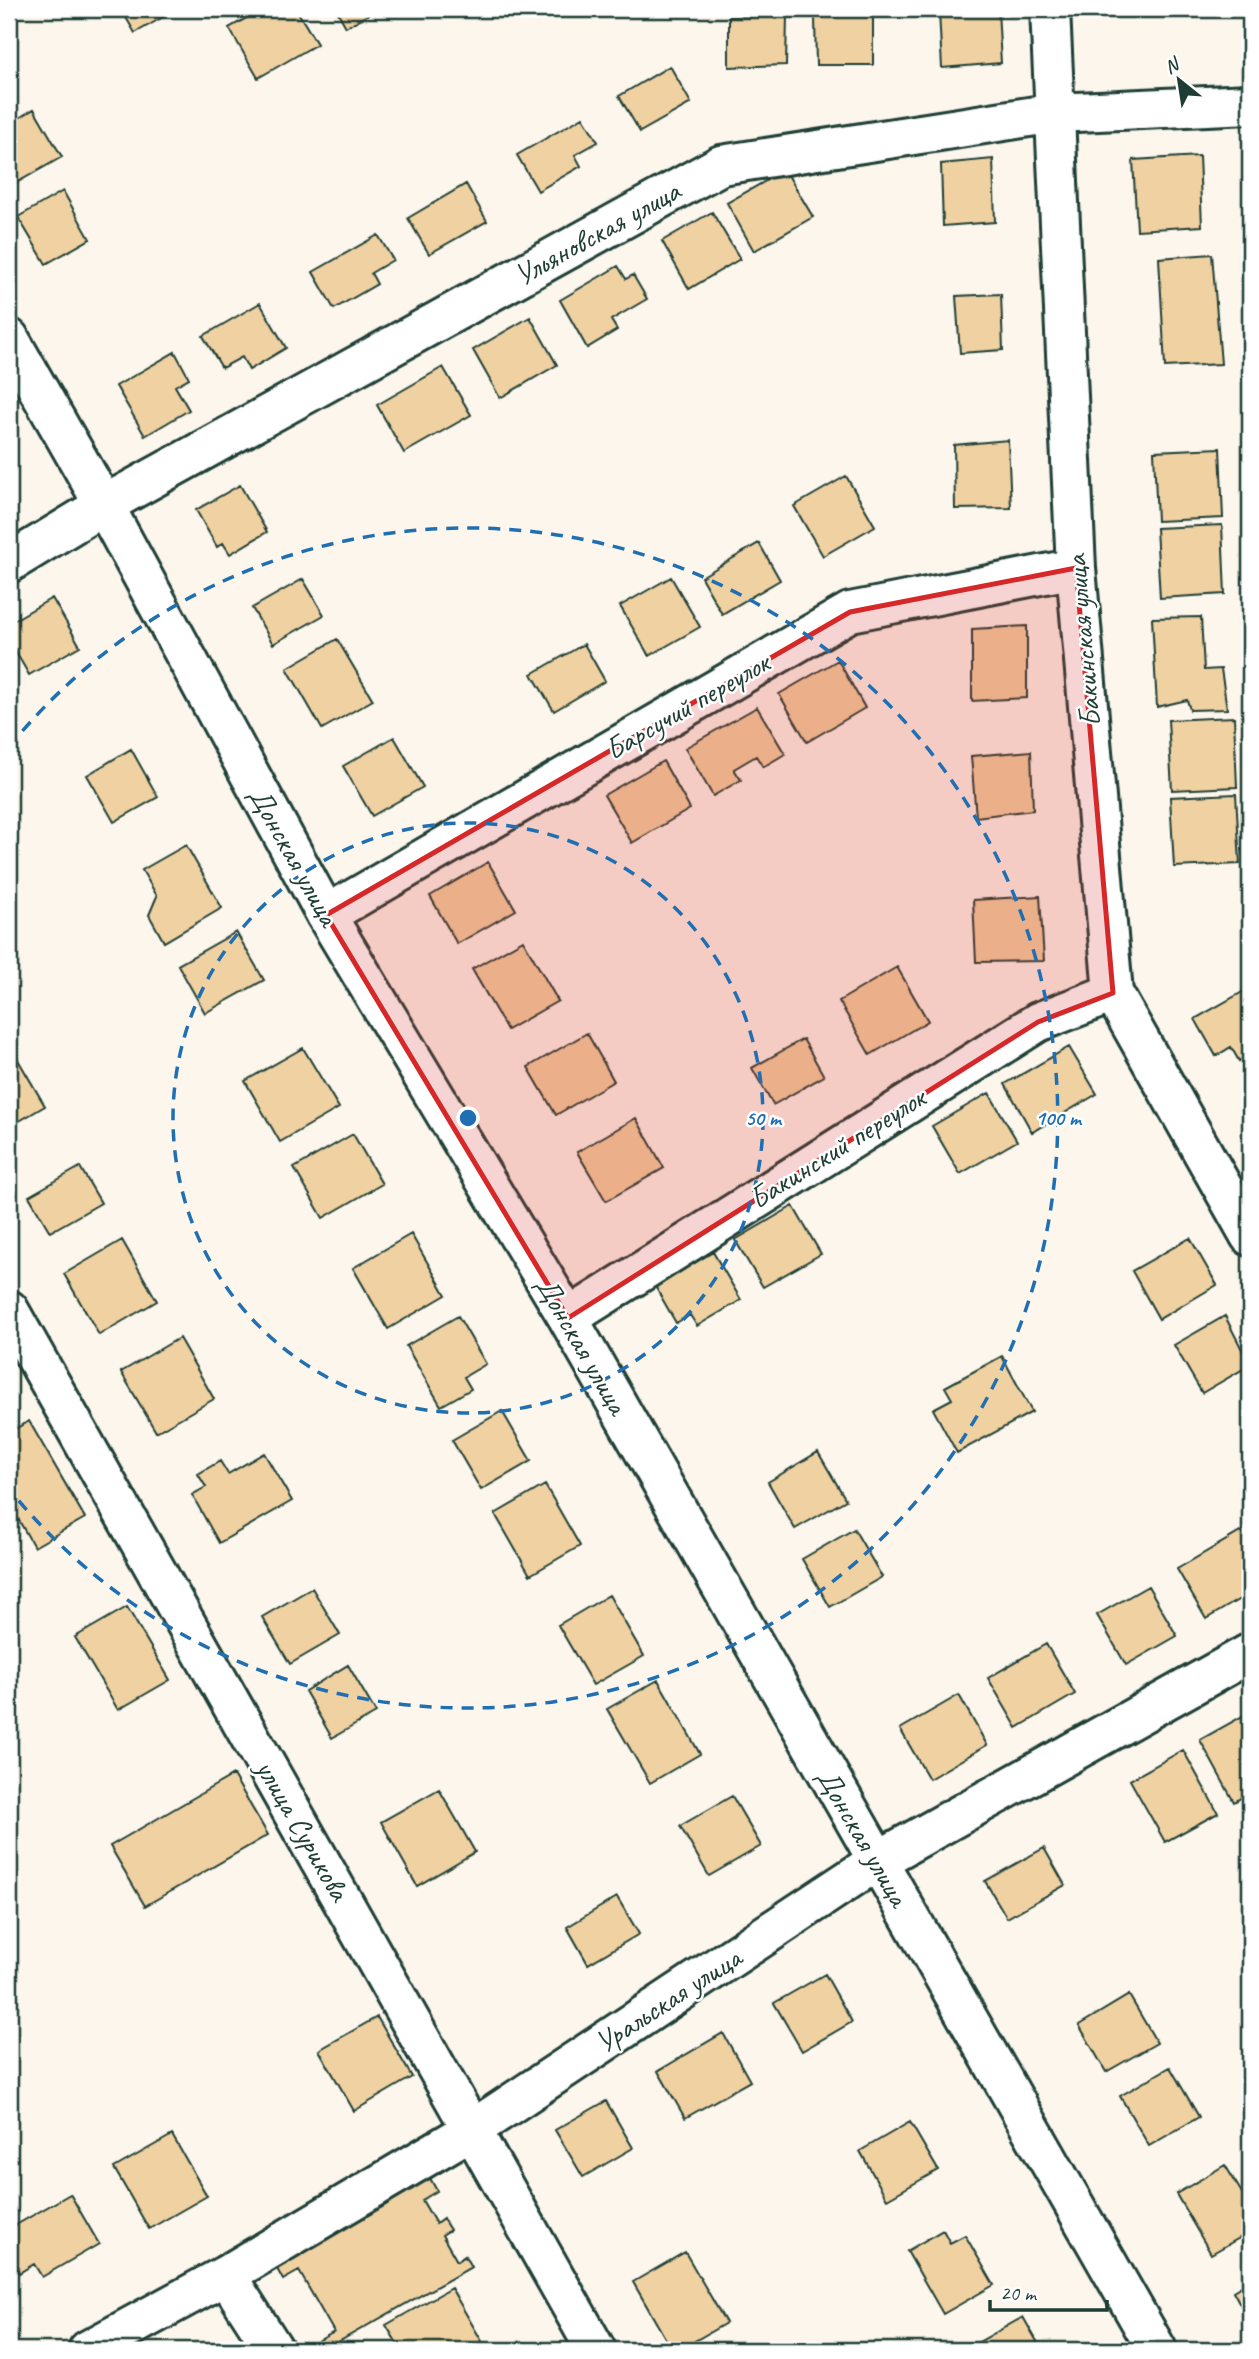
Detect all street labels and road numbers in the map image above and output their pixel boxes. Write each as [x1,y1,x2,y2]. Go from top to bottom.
street label: Ульяновская улица [507,171,688,294]
street label: Бакинская улица [1056,552,1109,729]
street label: Барсучий переулок [598,642,779,768]
street label: Донская улица [240,780,349,935]
street label: Бакинский переулок [742,1077,935,1217]
street label: Донская улица [527,1269,638,1423]
street label: улица Сурикова [246,1751,360,1909]
street label: Донская улица [808,1761,919,1915]
street label: Уральская улица [588,1937,751,2061]

